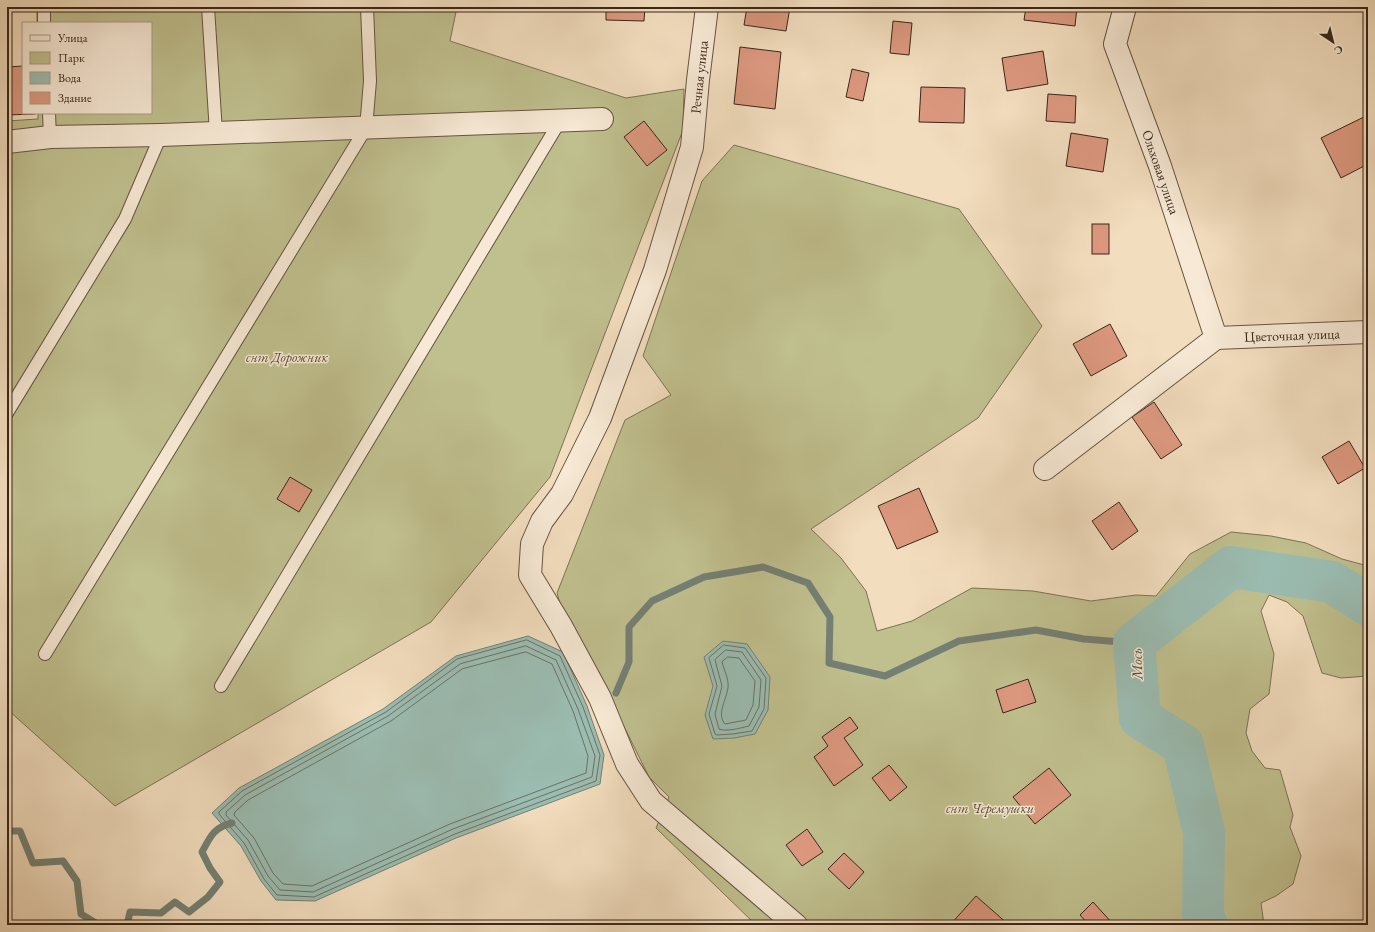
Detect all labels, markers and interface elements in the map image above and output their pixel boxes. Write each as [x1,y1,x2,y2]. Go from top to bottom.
legend [22,22,152,114]
north arrow [1313,22,1353,62]
text: Улица [57,30,88,46]
street label: Речная улица [686,39,712,114]
text: С [1331,42,1346,58]
text: Парк [58,50,85,66]
text: Вода [58,70,81,86]
text: Здание [58,90,92,106]
street label: Ольховая улица [1138,127,1184,217]
street label: Цветочная улица [1244,324,1341,346]
park label: снт Дорожник [246,348,328,366]
water label: Мось [1126,648,1147,681]
park label: снт Черемушки [946,799,1034,817]

